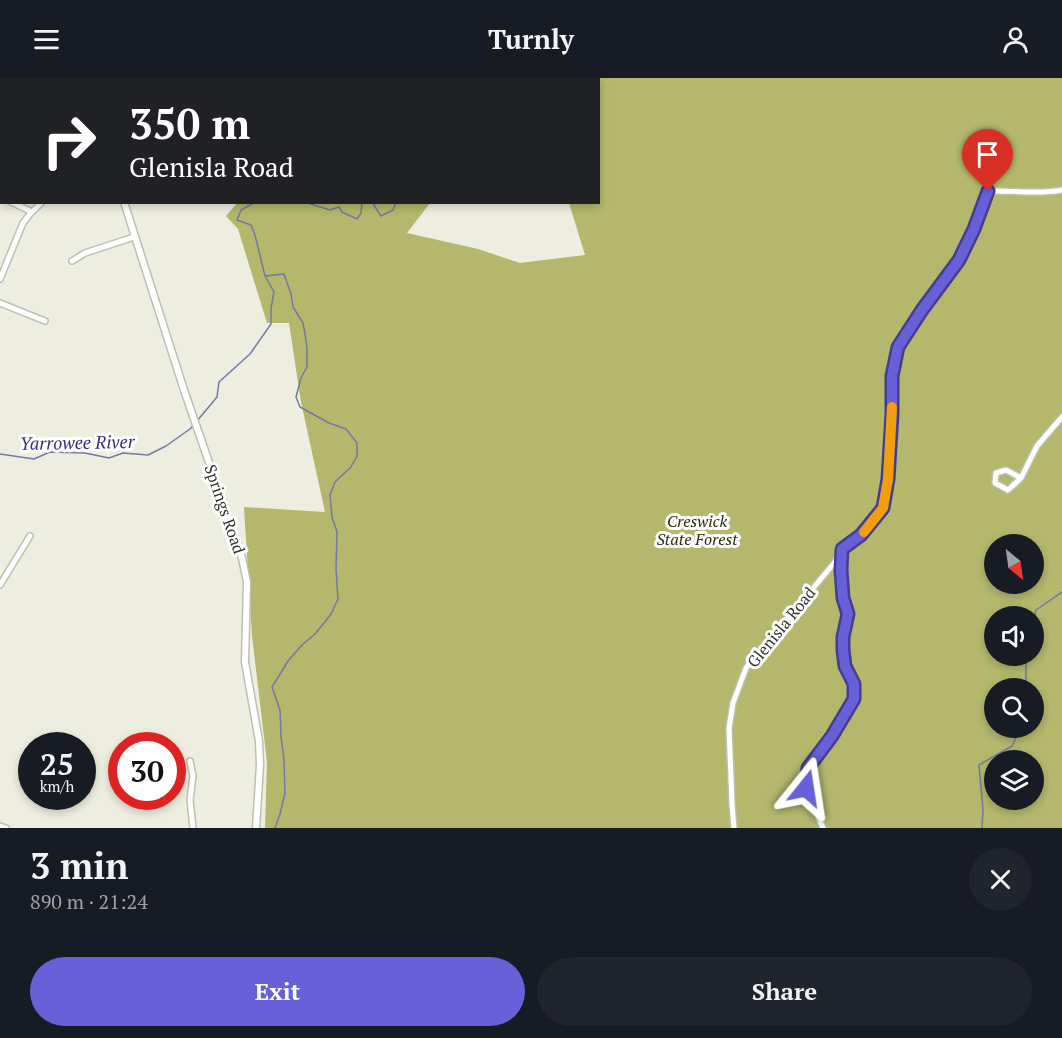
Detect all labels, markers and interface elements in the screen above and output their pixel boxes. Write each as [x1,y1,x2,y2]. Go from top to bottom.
text: Turnly [488,21,574,57]
icon: menu [30,23,63,56]
icon: person [999,23,1032,56]
text: 350 m [129,95,250,151]
icon: right [30,102,108,180]
pin [962,129,1013,191]
icon: arrive [971,138,1004,171]
text: Glenisla Road [129,149,294,185]
water label: Yarrowee River [19,429,136,455]
street label: Springs Road [199,461,251,557]
park label: Creswick State Forest [656,510,738,550]
north arrow [984,534,1044,594]
map controls [984,534,1044,810]
street label: Glenisla Road [742,582,820,672]
button: sound [984,606,1044,666]
button: search [984,678,1044,738]
speed limit sign: 30 [108,732,186,810]
text: 25 [40,744,74,784]
button: layers [984,750,1044,810]
position arrow [774,756,838,820]
text: km/h [40,776,74,796]
text: 3 min [30,842,128,889]
button: close [969,848,1032,911]
text: 890 m · 21:24 [30,888,148,915]
button: Exit [30,957,525,1026]
button: Share [537,957,1032,1026]

